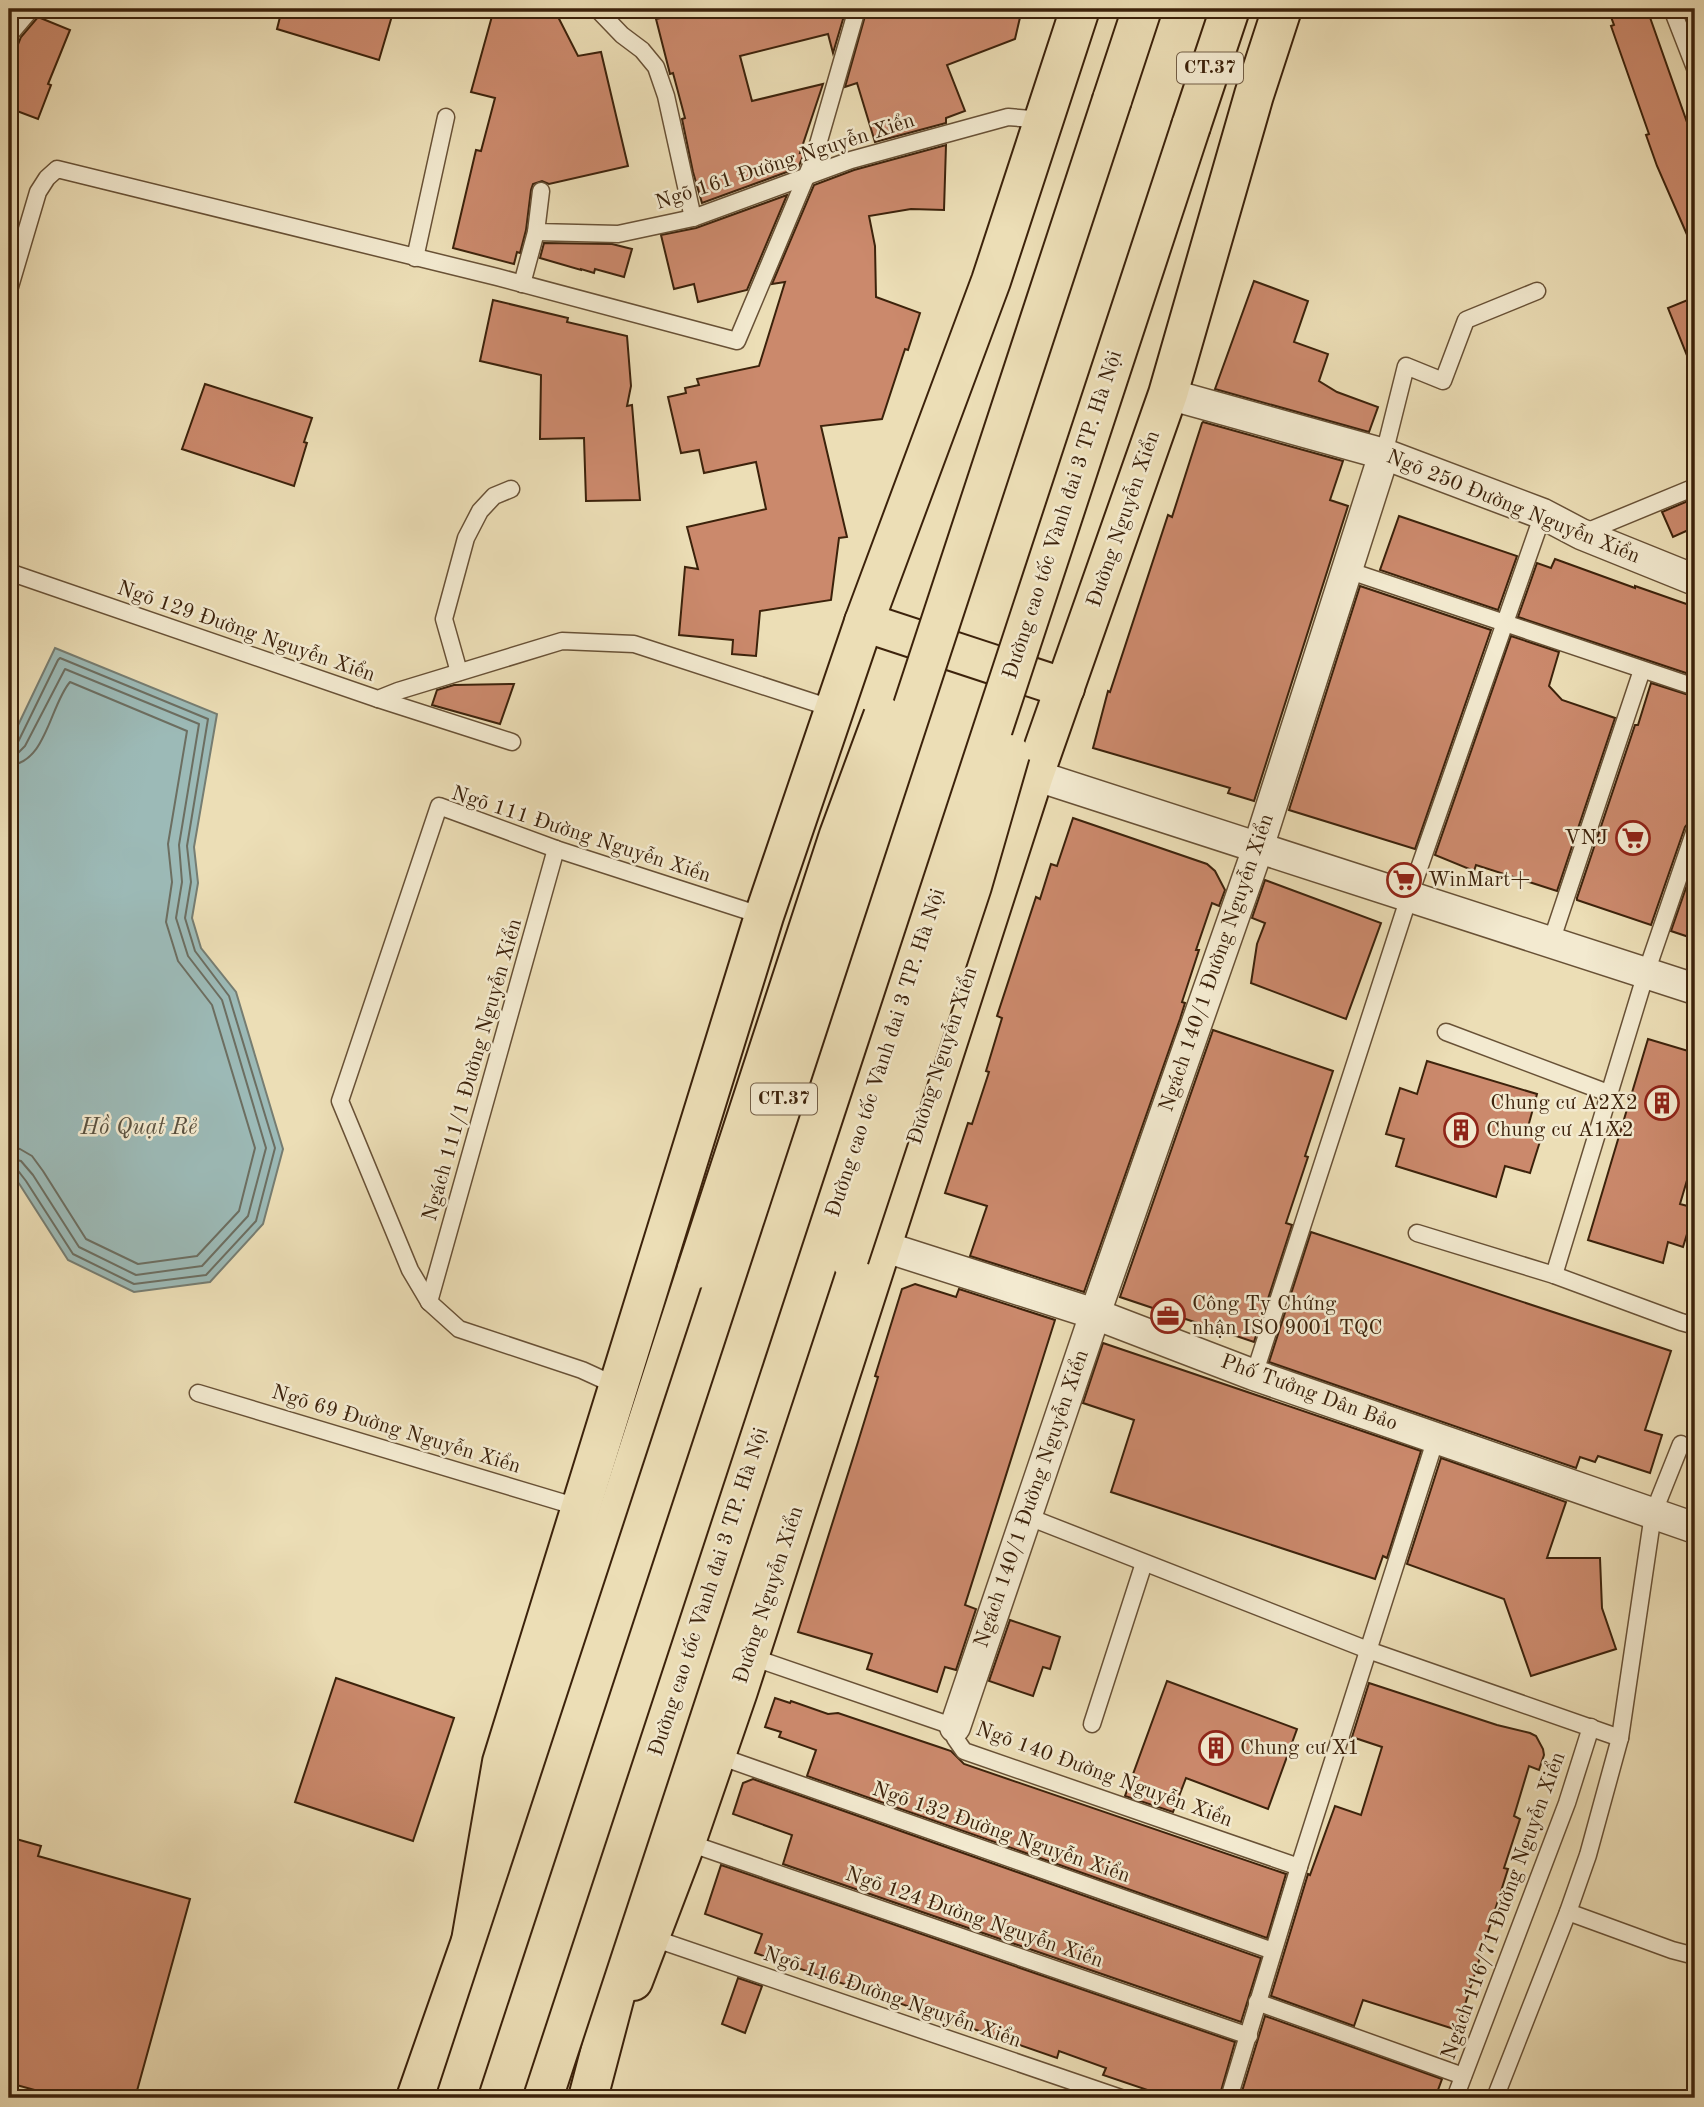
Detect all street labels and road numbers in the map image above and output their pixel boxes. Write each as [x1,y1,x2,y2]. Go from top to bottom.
road number: CT.37 [1177,52,1243,83]
street label: Ngõ 161 Đường Nguyễn Xiển [652,108,917,214]
street label: Đường cao tốc Vành đai 3 TP. Hà Nội [999,348,1126,682]
street label: Đường Nguyễn Xiển [1082,427,1164,610]
street label: Ngõ 250 Đường Nguyễn Xiển [1383,445,1643,568]
street label: Ngõ 129 Đường Nguyễn Xiển [114,576,378,686]
street label: Ngõ 111 Đường Nguyễn Xiển [449,781,714,887]
street label: Ngách 140/1 Đường Nguyễn Xiển [1154,811,1278,1115]
street label: Đường cao tốc Vành đai 3 TP. Hà Nội [822,886,949,1220]
street label: Ngách 111/1 Đường Nguyễn Xiển [418,916,526,1224]
street label: Đường Nguyễn Xiển [903,964,982,1147]
road number: CT.37 [751,1084,817,1114]
street label: Ngách 140/1 Đường Nguyễn Xiển [969,1347,1093,1651]
street label: Phố Tưởng Dân Bảo [1218,1350,1401,1435]
street label: Ngõ 69 Đường Nguyễn Xiển [269,1380,524,1478]
street label: Đường cao tốc Vành đai 3 TP. Hà Nội [645,1425,772,1759]
street label: Đường Nguyễn Xiển [729,1503,808,1686]
street label: Ngõ 140 Đường Nguyễn Xiển [973,1717,1236,1831]
street label: Ngách 116/71 Đường Nguyễn Xiển [1437,1749,1570,2063]
street label: Ngõ 132 Đường Nguyễn Xiển [869,1777,1133,1887]
street label: Ngõ 124 Đường Nguyễn Xiển [842,1862,1106,1972]
street label: Ngõ 116 Đường Nguyễn Xiển [760,1942,1024,2052]

